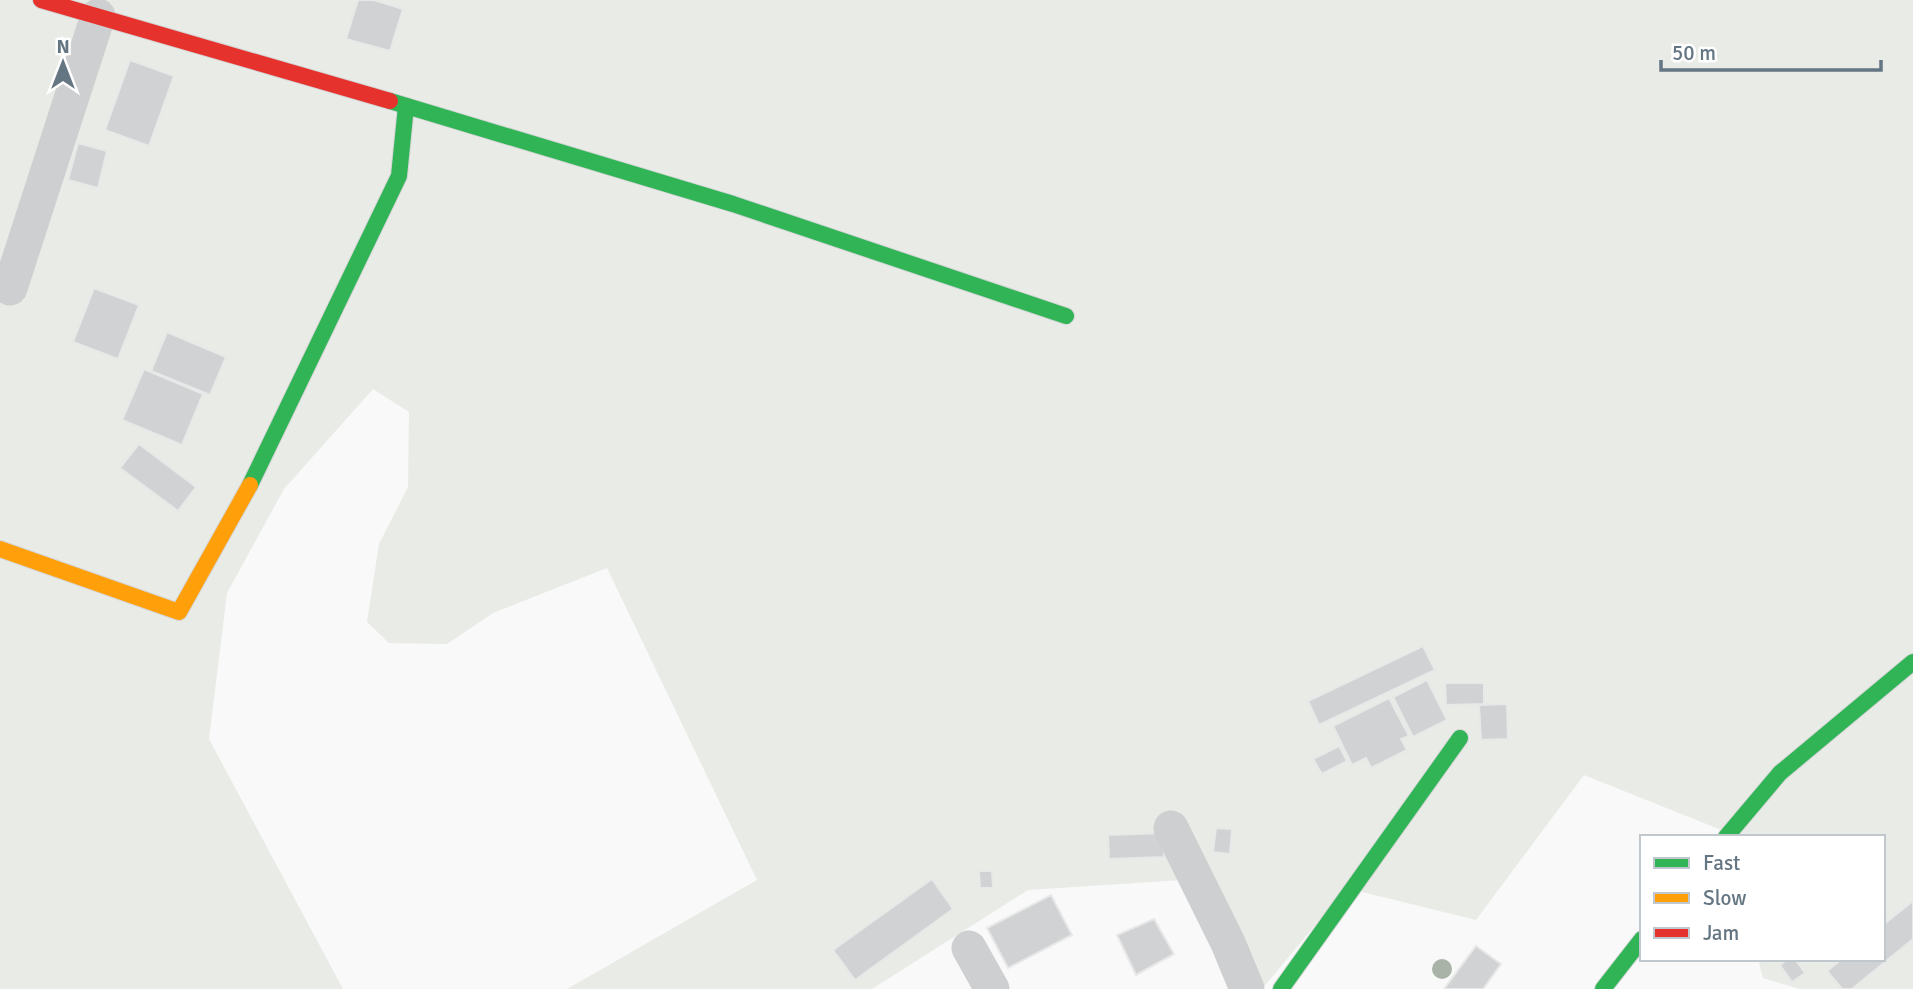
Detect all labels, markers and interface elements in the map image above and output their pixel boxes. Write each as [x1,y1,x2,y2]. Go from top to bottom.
north arrow [28,28,98,98]
scale bar [1661,28,1882,72]
text: N [56,35,70,59]
text: 50 m [1672,40,1716,66]
legend [1640,835,1885,961]
text: Fast [1703,850,1740,876]
text: Slow [1703,885,1747,911]
text: Jam [1703,920,1739,946]

